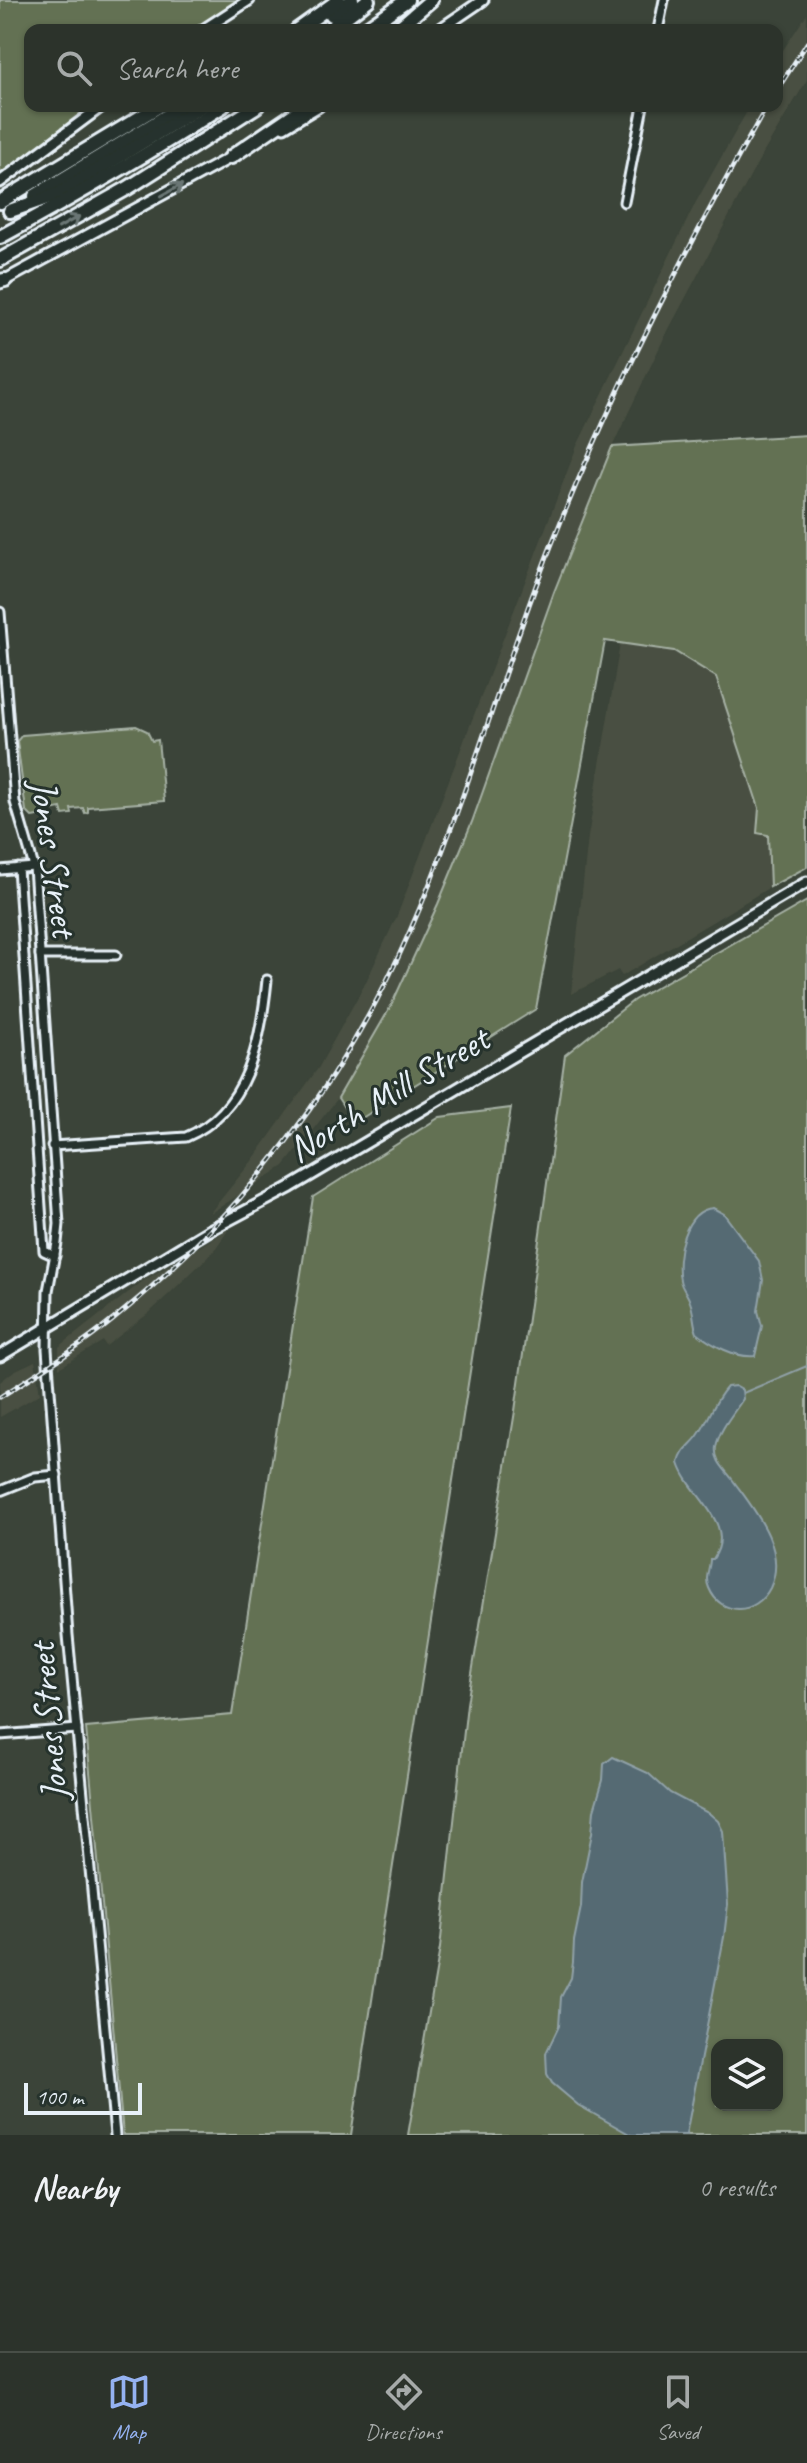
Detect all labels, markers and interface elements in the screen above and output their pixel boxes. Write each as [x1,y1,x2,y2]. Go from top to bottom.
search box [24,24,783,112]
icon: search [52,46,96,90]
text: Search here [116,49,238,87]
one-way arrow [160,182,183,198]
one-way arrow [56,214,80,230]
street label: Jones Street [19,774,89,943]
street label: North Mill Street [279,1014,500,1173]
street label: Jones Street [17,1638,78,1805]
map controls [711,2039,783,2111]
button: layers [711,2039,783,2111]
scale bar [24,2079,142,2115]
text: 100 m [36,2083,83,2111]
text: Nearby [32,2166,118,2209]
text: 0 results [699,2171,775,2204]
tab: Map [107,2370,151,2446]
tab: Directions [365,2370,442,2446]
tab: Saved [656,2370,700,2446]

